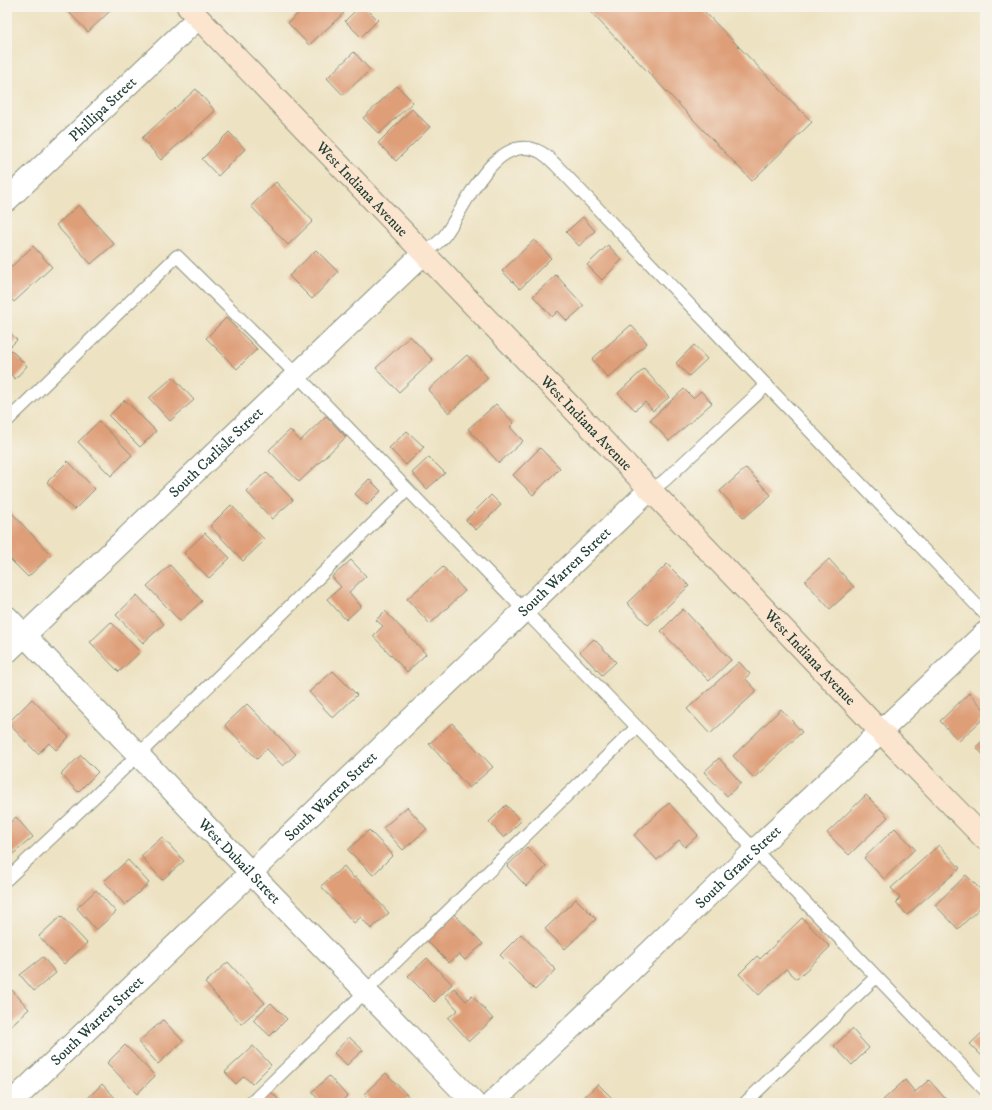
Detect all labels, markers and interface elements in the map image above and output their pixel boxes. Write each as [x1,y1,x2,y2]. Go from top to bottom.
street label: Phillipa Street [65,73,141,146]
street label: West Indiana Avenue [311,137,412,241]
street label: West Indiana Avenue [535,371,636,475]
street label: South Carlisle Street [165,403,267,502]
street label: South Warren Street [514,523,615,621]
street label: West Indiana Avenue [759,605,860,709]
street label: South Warren Street [280,747,381,845]
street label: West Dubail Street [193,814,285,908]
street label: South Grant Street [691,821,785,913]
street label: South Warren Street [47,972,148,1070]

